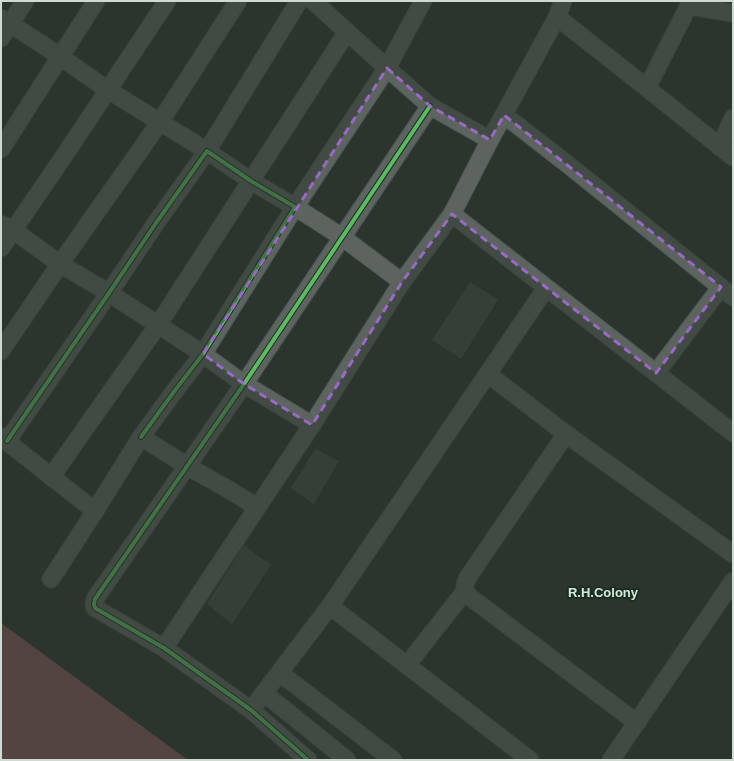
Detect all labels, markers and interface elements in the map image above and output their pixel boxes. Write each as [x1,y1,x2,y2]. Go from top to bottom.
district label: R.H.Colony [568,585,639,600]

